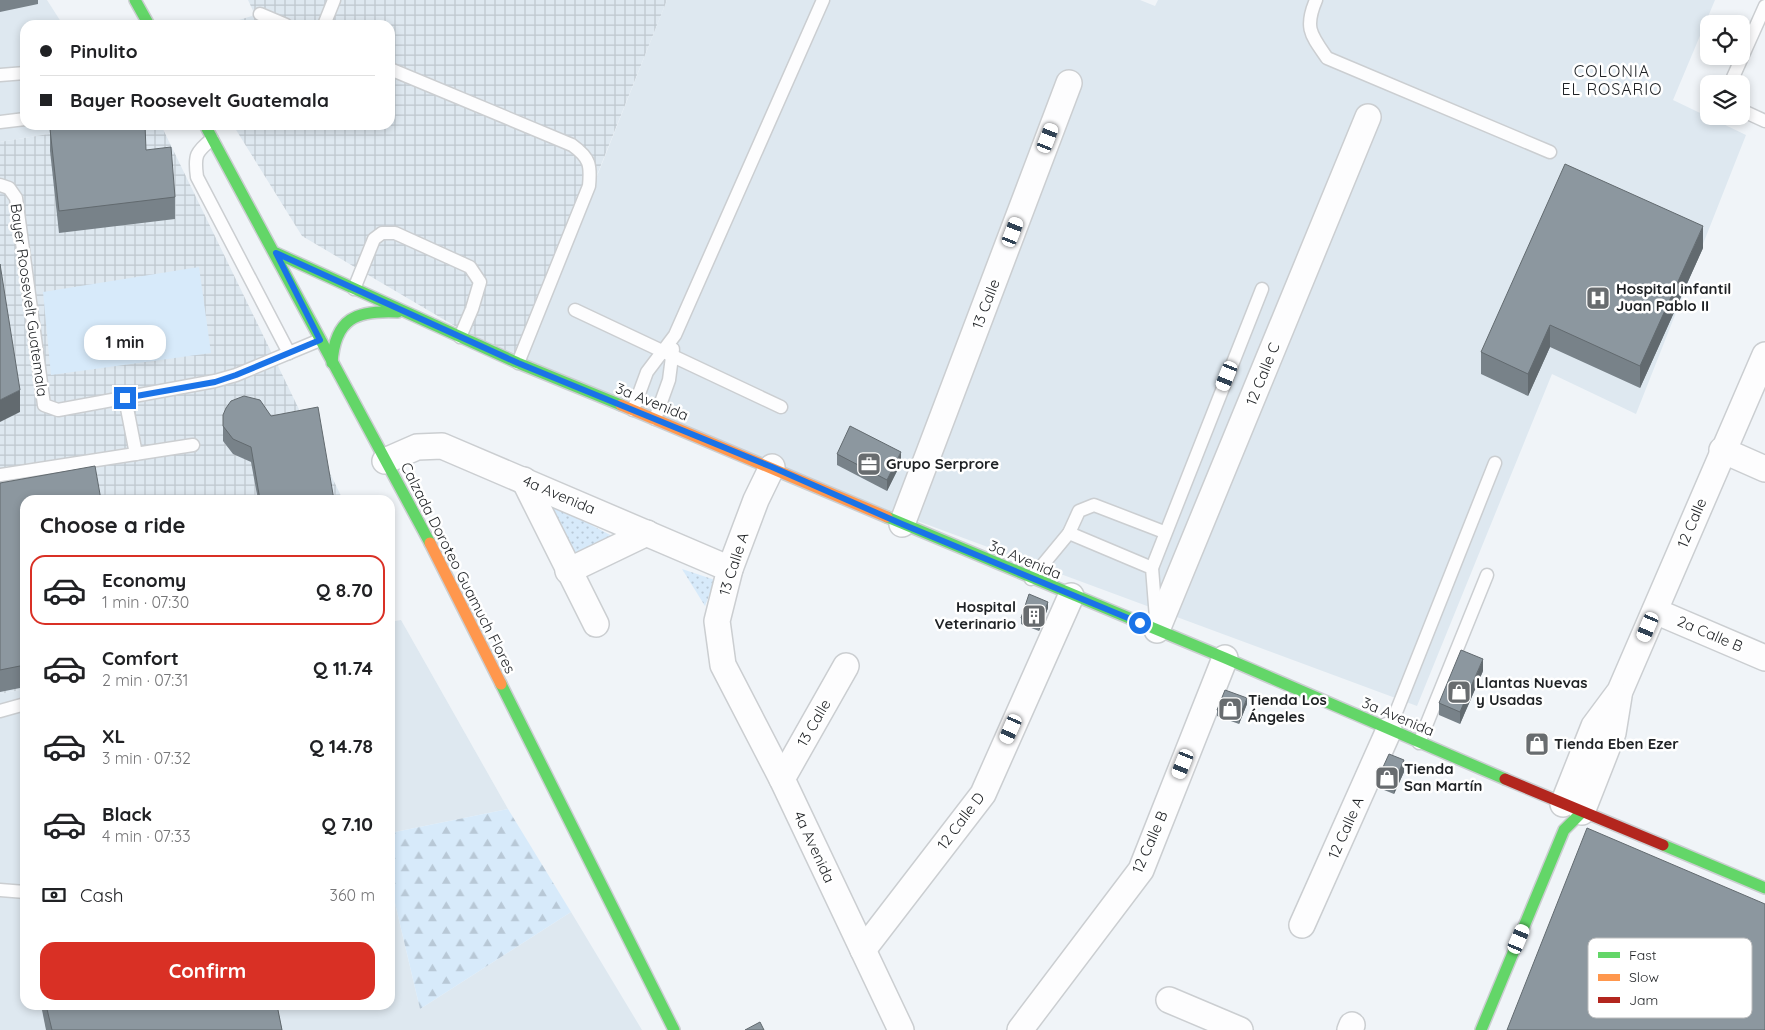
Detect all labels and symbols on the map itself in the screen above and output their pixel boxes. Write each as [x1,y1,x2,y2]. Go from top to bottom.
district label: COLONIA EL ROSARIO [1561,61,1663,99]
car [1035,121,1060,155]
street label: Bayer Roosevelt Guatemala [7,202,52,398]
car [1000,215,1025,249]
street label: 13 Calle [967,276,1004,331]
place label: Hospital infantil Juan Pablo II [1616,279,1731,315]
hospital icon: Hospital infantil Juan Pablo II [1585,285,1611,311]
callout: 1 min [84,326,166,360]
street label: 12 Calle C [1241,339,1284,408]
car [1214,359,1239,393]
street label: 3a Avenida [613,378,691,425]
route end [114,387,136,409]
office icon: Grupo Serprore [856,451,882,477]
place label: Grupo Serprore [886,454,999,473]
street label: Calzada Doroteo Guamuch Flores [397,459,520,677]
street label: 4a Avenida [520,471,598,518]
street label: 12 Calle [1673,495,1710,550]
street label: 13 Calle A [714,530,753,598]
street label: 3a Avenida [986,536,1064,583]
place label: Hospital Veterinario [935,597,1016,633]
building icon: Hospital Veterinario [1021,603,1047,629]
car [1635,610,1660,644]
street label: 2a Calle B [1675,611,1746,656]
route start [1129,612,1151,634]
place label: Llantas Nuevas y Usadas [1476,673,1587,709]
shop icon: Llantas Nuevas y Usadas [1446,679,1472,705]
place label: Tienda Los Ángeles [1248,690,1327,726]
street label: 3a Avenida [1359,693,1437,740]
street label: 13 Calle [792,696,835,750]
shop icon: Tienda Los Ángeles [1217,696,1243,722]
car [998,712,1023,746]
shop icon: Tienda Eben Ezer [1524,731,1550,757]
place label: Tienda Eben Ezer [1554,734,1679,753]
car [1170,747,1195,781]
place label: Tienda San Martín [1404,759,1482,795]
shop icon: Tienda San Martín [1374,765,1400,791]
street label: 12 Calle D [933,788,988,853]
street label: 12 Calle A [1323,794,1368,862]
street label: 4a Avenida [790,808,839,886]
street label: 12 Calle B [1127,808,1172,876]
car [1506,922,1531,956]
legend [1588,938,1752,1018]
text: Fast [1629,946,1657,964]
text: Slow [1629,968,1659,986]
text: Jam [1629,991,1658,1009]

